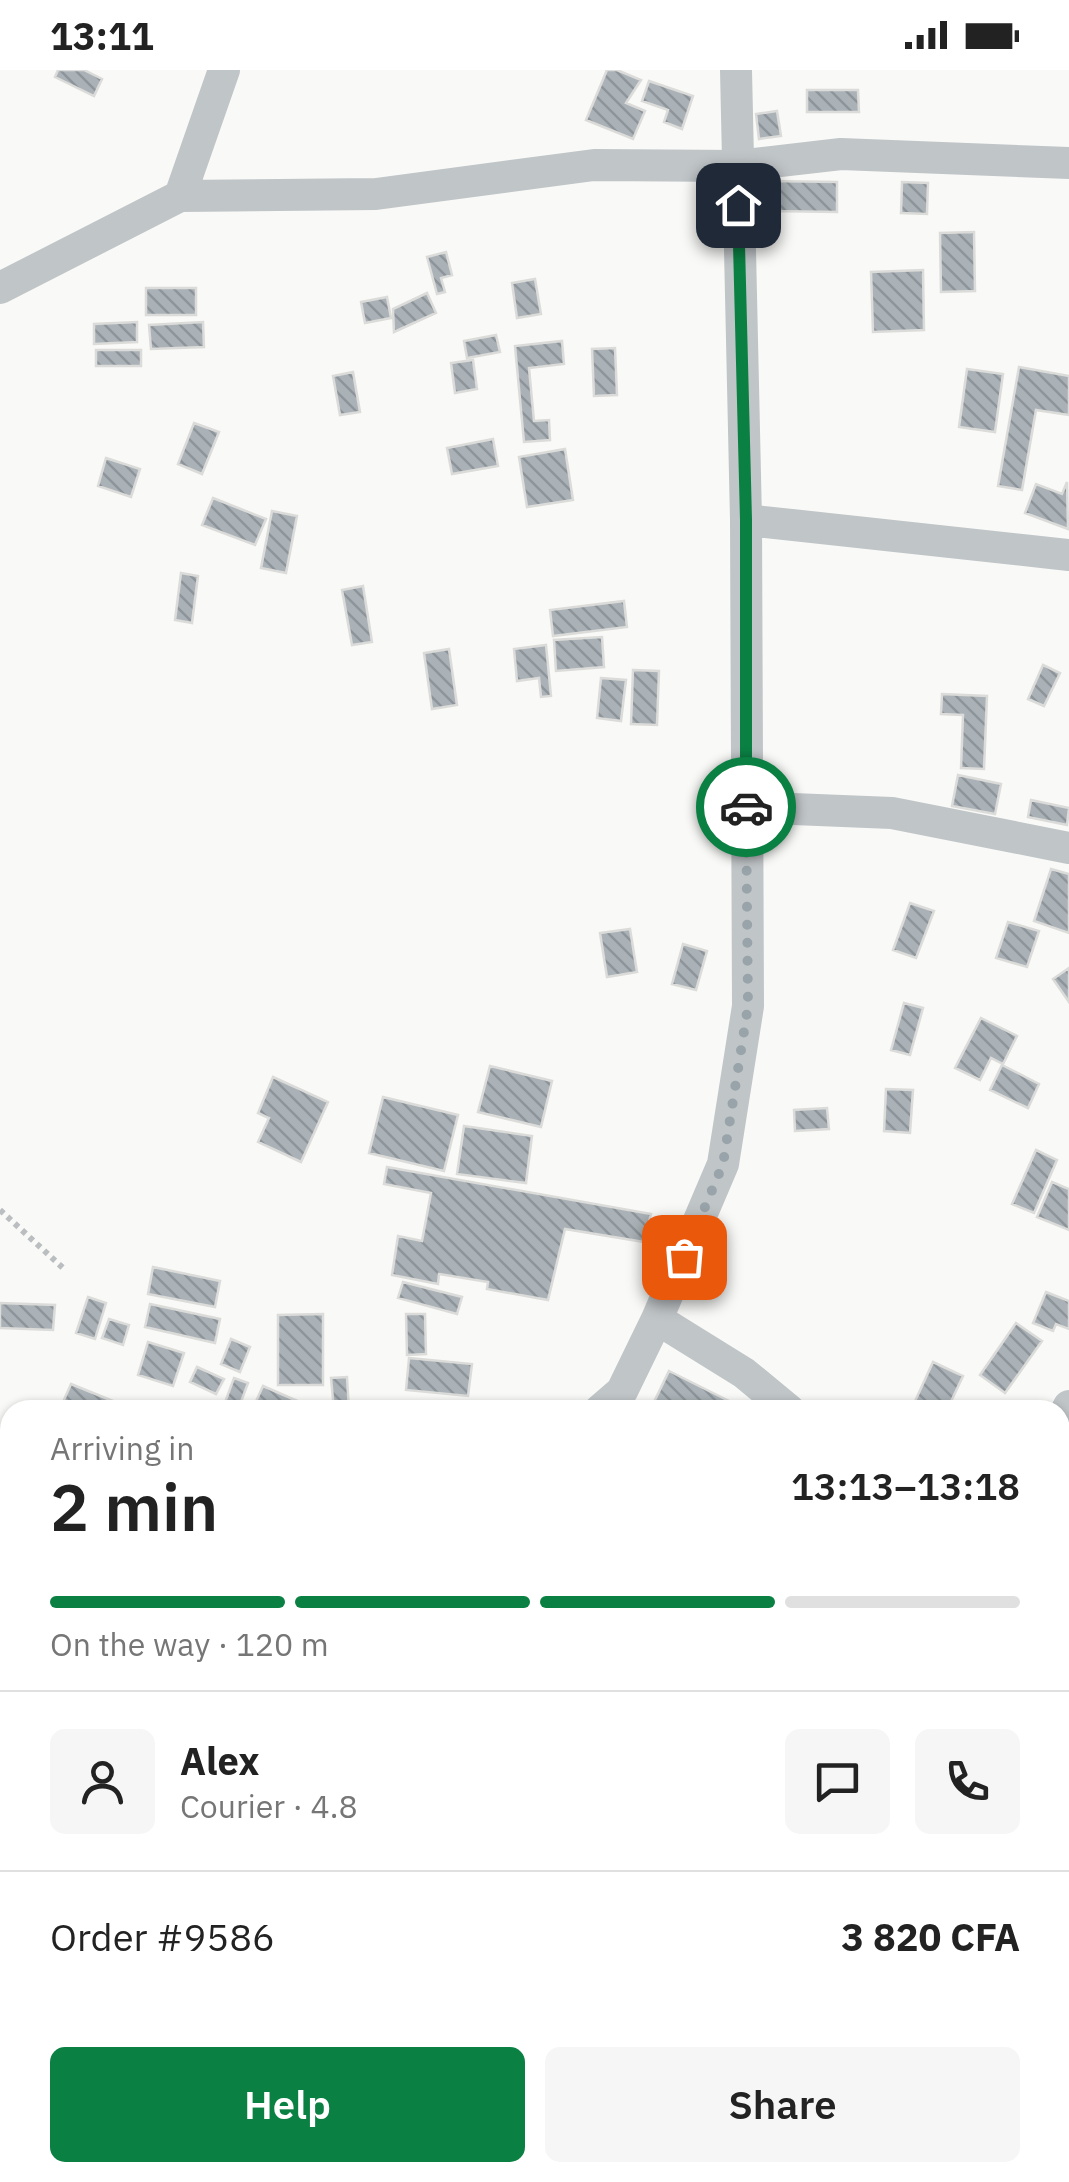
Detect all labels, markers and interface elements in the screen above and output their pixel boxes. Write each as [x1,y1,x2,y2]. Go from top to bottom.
text: 13:11 [50,11,154,60]
pin [696,163,781,248]
icon: home [711,178,766,233]
courier [696,757,796,857]
icon: car [719,780,774,835]
pin [642,1215,727,1300]
icon: bag [657,1230,712,1285]
text: Arriving in [50,1427,195,1469]
text: 13:13–13:18 [791,1461,1020,1510]
text: 2 min [50,1464,218,1549]
text: On the way · 120 m [50,1623,329,1665]
button: person [50,1729,155,1834]
button: chat [785,1729,890,1834]
button: phone [915,1729,1020,1834]
text: Alex [180,1736,260,1785]
text: Courier · 4.8 [180,1785,358,1827]
text: Order #9586 [50,1912,275,1961]
text: 3 820 CFA [841,1912,1020,1961]
button: Help [50,2047,525,2162]
button: Share [545,2047,1020,2162]

